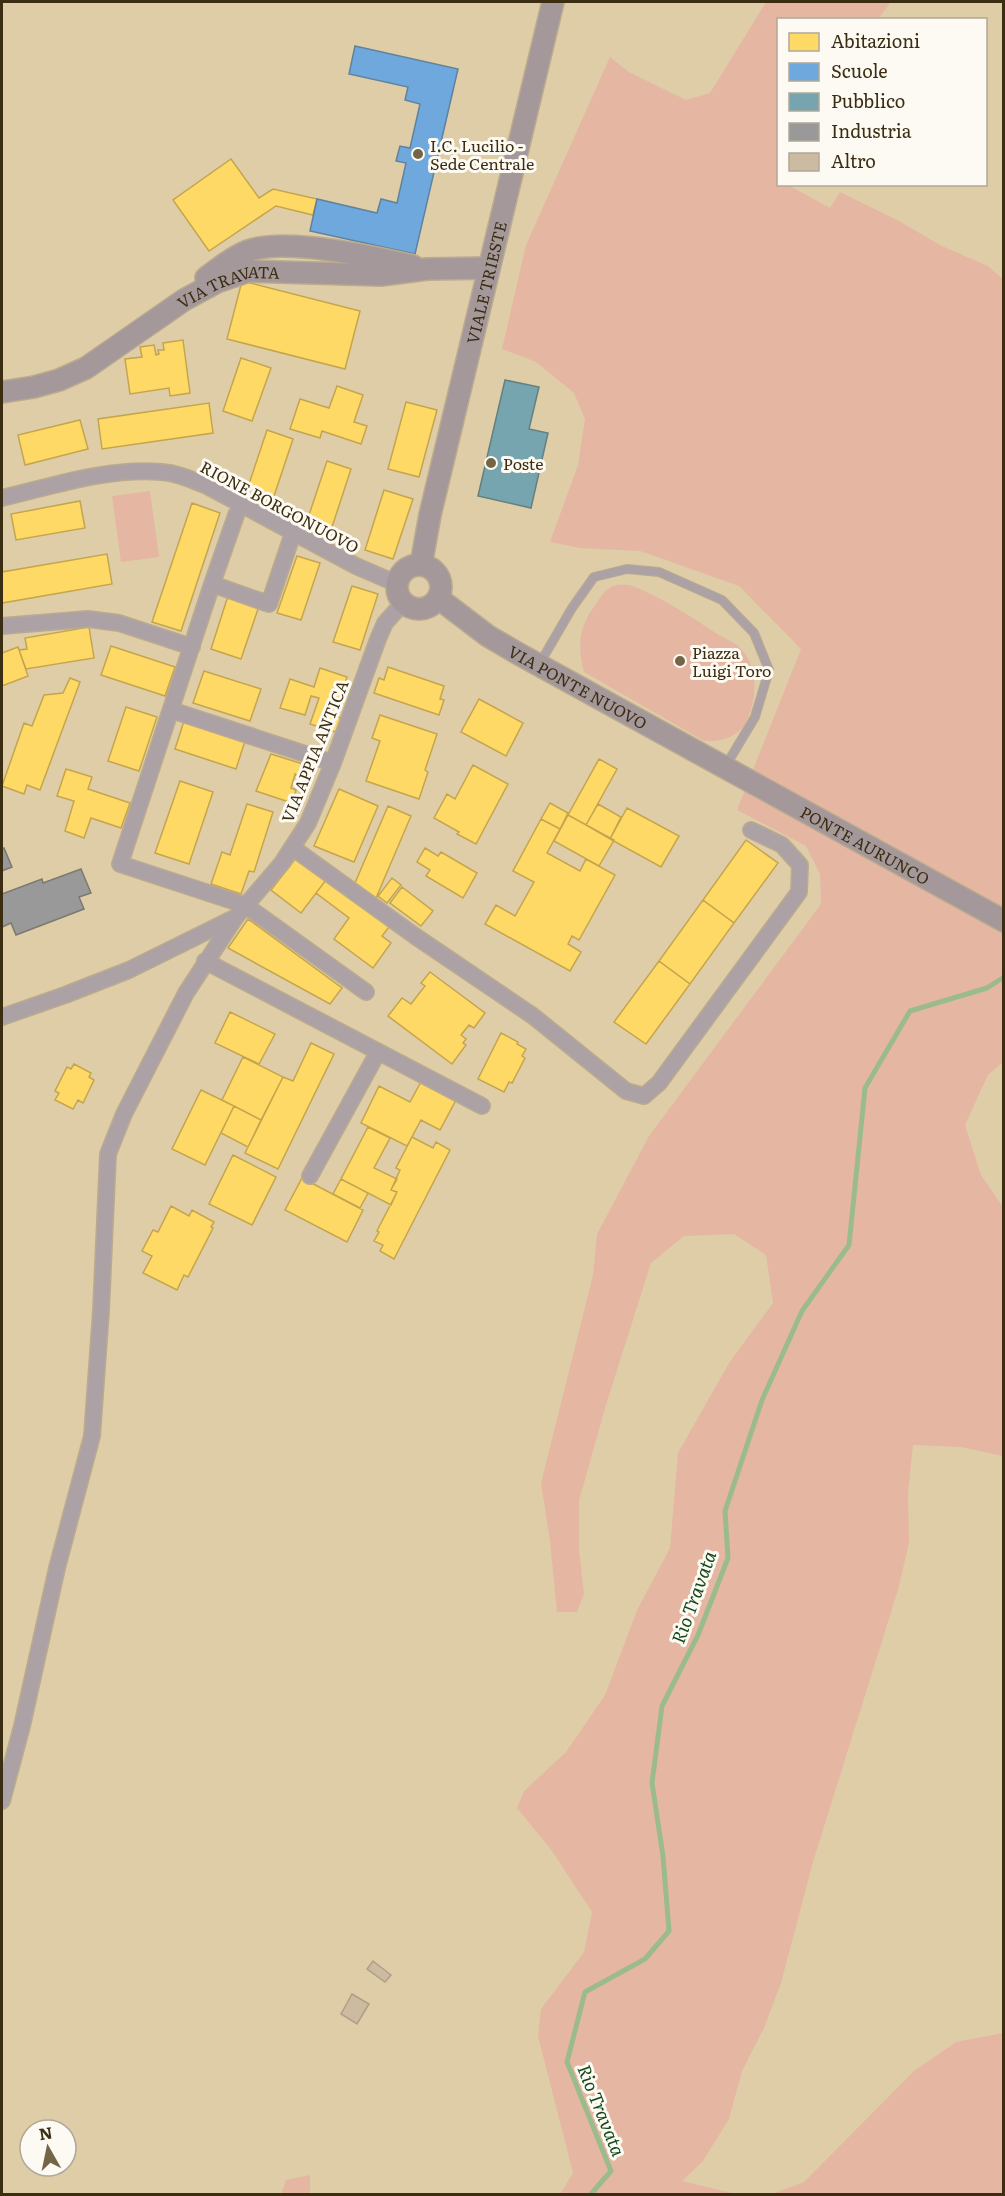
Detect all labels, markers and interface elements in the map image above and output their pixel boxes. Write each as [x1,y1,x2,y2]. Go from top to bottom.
legend [777,18,987,186]
text: Abitazioni [831,27,920,54]
text: Scuole [831,57,888,84]
text: Pubblico [831,87,905,114]
text: Industria [831,117,912,144]
place label: I.C. Lucilio - Sede Centrale [430,133,534,175]
marker: I.C. Lucilio - Sede Centrale [411,147,425,161]
text: Altro [831,147,876,174]
street label: VIALE TRIESTE [460,219,512,346]
street label: VIA TRAVATA [172,259,280,314]
place label: Poste [503,451,544,475]
street label: RIONE BORGONUOVO [196,454,364,558]
marker: Poste [484,456,498,470]
street label: VIA PONTE NUOVO [504,639,652,735]
place label: Piazza Luigi Toro [692,640,772,682]
marker: Piazza Luigi Toro [673,654,687,668]
street label: VIA APPIA ANTICA [274,676,354,826]
street label: PONTE AURUNCO [796,799,934,890]
water label: Rio Travata [664,1546,723,1647]
water label: Rio Travata [571,2060,633,2161]
north arrow [18,2118,78,2178]
text: N [37,2119,54,2145]

